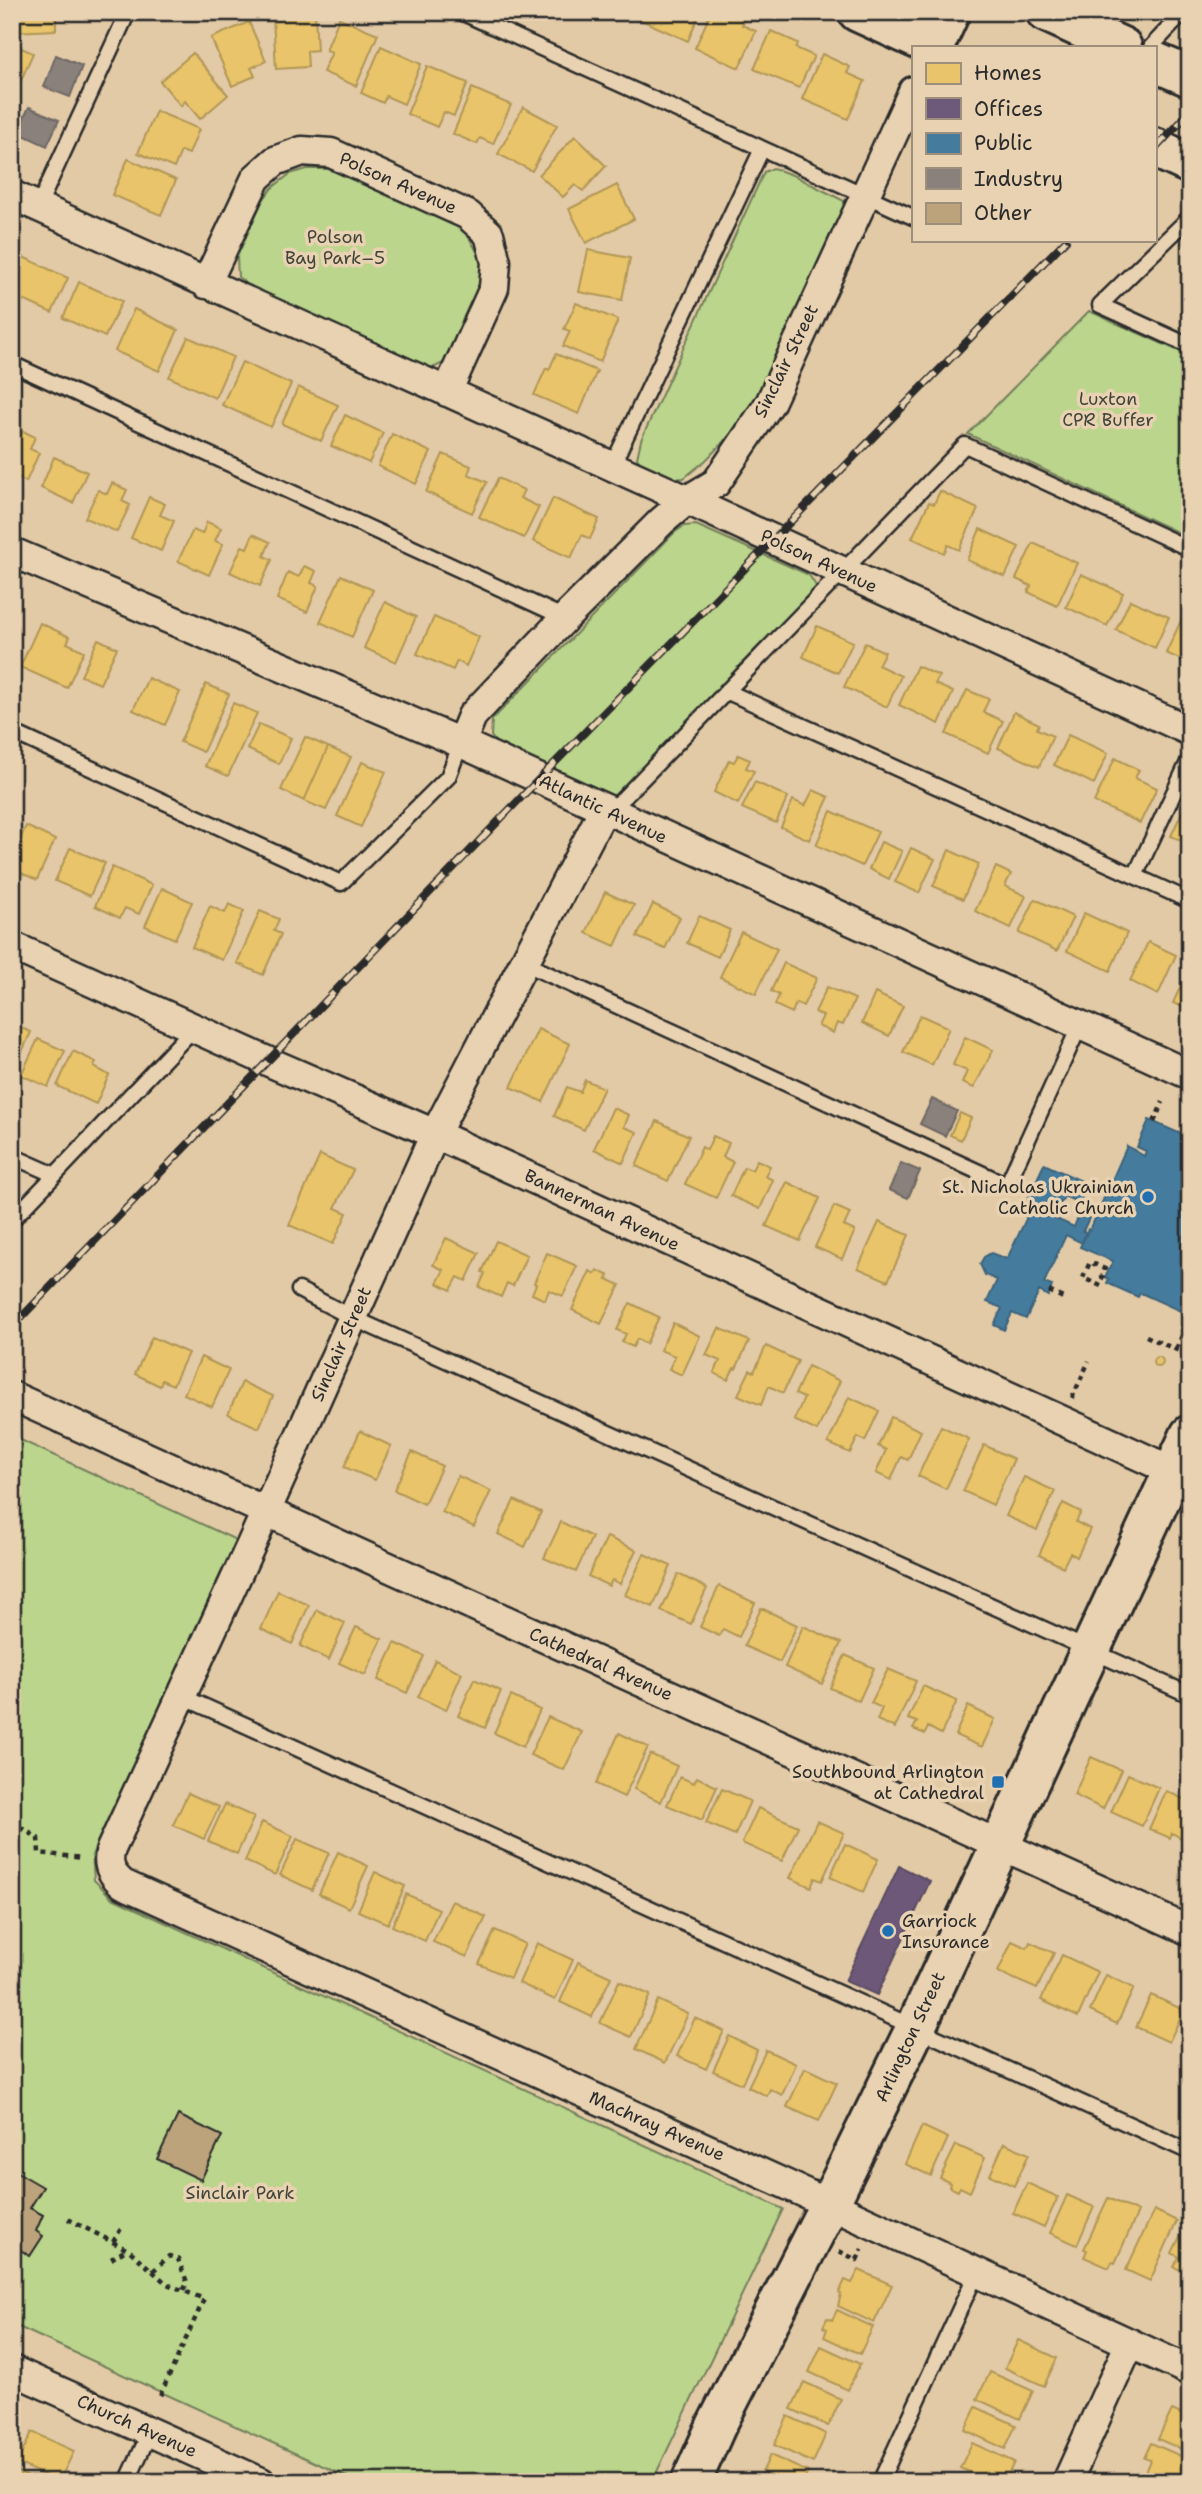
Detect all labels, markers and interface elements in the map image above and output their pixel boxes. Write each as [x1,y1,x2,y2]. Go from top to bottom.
legend [912,46,1156,242]
text: Homes [974,59,1042,87]
text: Offices [974,95,1043,123]
text: Public [974,129,1033,157]
street label: Polson Avenue [335,146,461,220]
text: Industry [974,165,1063,193]
text: Other [974,199,1032,227]
park label: Polson Bay Park–5 [285,225,385,270]
street label: Sinclair Street [748,300,824,422]
park label: Luxton CPR Buffer [1062,387,1154,432]
street label: Polson Avenue [757,523,881,599]
street label: Atlantic Avenue [535,769,671,849]
street label: Bannerman Avenue [521,1163,683,1257]
place label: St. Nicholas Ukrainian Catholic Church [942,1175,1134,1220]
marker: St. Nicholas Ukrainian Catholic Church [1140,1189,1156,1205]
street label: Sinclair Street [305,1283,377,1405]
street label: Cathedral Avenue [525,1622,677,1706]
place label: Southbound Arlington at Cathedral [792,1760,985,1805]
marker: Southbound Arlington at Cathedral [990,1774,1006,1790]
place label: Garriock Insurance [902,1909,990,1954]
marker: Garriock Insurance [880,1923,896,1939]
street label: Arlington Street [869,1968,951,2106]
street label: Machray Avenue [585,2085,729,2167]
park label: Sinclair Park [185,2181,295,2205]
street label: Church Avenue [73,2389,201,2463]

